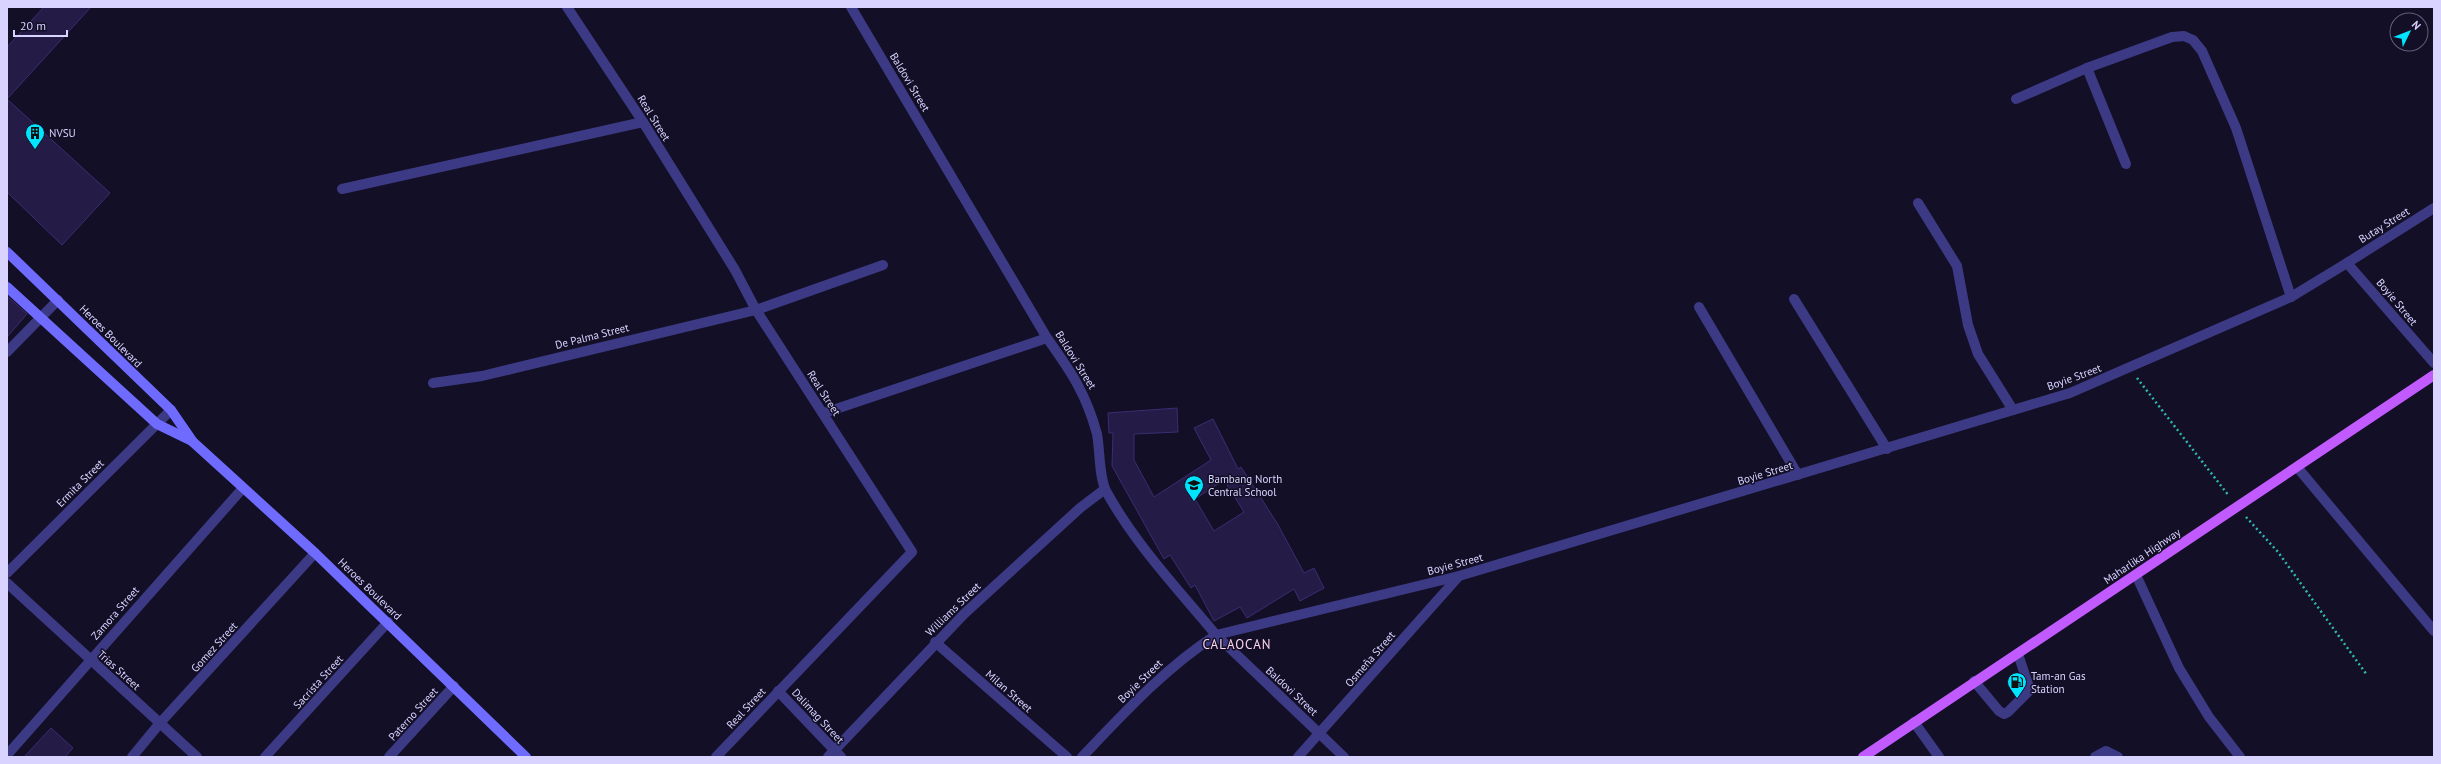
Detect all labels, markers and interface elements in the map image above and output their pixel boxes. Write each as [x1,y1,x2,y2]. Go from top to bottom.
scale bar [14,12,67,38]
north arrow [2389,12,2429,52]
text: 20 m [20,18,46,33]
text: N [2409,18,2424,33]
street label: Baldovi Street [887,50,933,114]
street label: Real Street [634,93,674,144]
building icon: NVSU [24,122,46,150]
place label: NVSU [49,126,76,140]
street label: Butay Street [2356,204,2412,246]
street label: Boyie Street [2373,276,2421,328]
street label: Heroes Boulevard [77,302,145,370]
street label: De Palma Street [554,320,631,352]
street label: Baldovi Street [1053,328,1100,392]
street label: Boyie Street [2045,361,2103,393]
street label: Real Street [804,368,844,419]
street label: Ermita Street [53,456,107,510]
street label: Boyie Street [1736,458,1794,488]
place label: Bambang North Central School [1208,472,1282,499]
school or university icon: Bambang North Central School [1183,474,1205,502]
street label: Maharlika Highway [2101,525,2184,587]
street label: Boyie Street [1426,550,1485,578]
street label: Heroes Boulevard [335,555,405,623]
street label: Williams Street [922,579,984,639]
street label: Zamora Street [88,583,142,643]
street label: Gomez Street [188,619,240,675]
street label: Osmeña Street [1342,628,1398,690]
district label: CALAOCAN [1202,636,1272,653]
street label: Trias Street [95,647,143,693]
street label: Sacrista Street [290,652,346,712]
street label: Boyie Street [1115,656,1166,706]
street label: Baldovi Street [1263,663,1321,719]
street label: Milan Street [983,667,1035,715]
place label: Tam-an Gas Station [2031,669,2086,696]
fuel station icon: Tam-an Gas Station [2006,671,2028,699]
street label: Paterno Street [385,684,441,744]
street label: Real Street [723,684,769,732]
street label: Dalimag Street [789,686,847,747]

